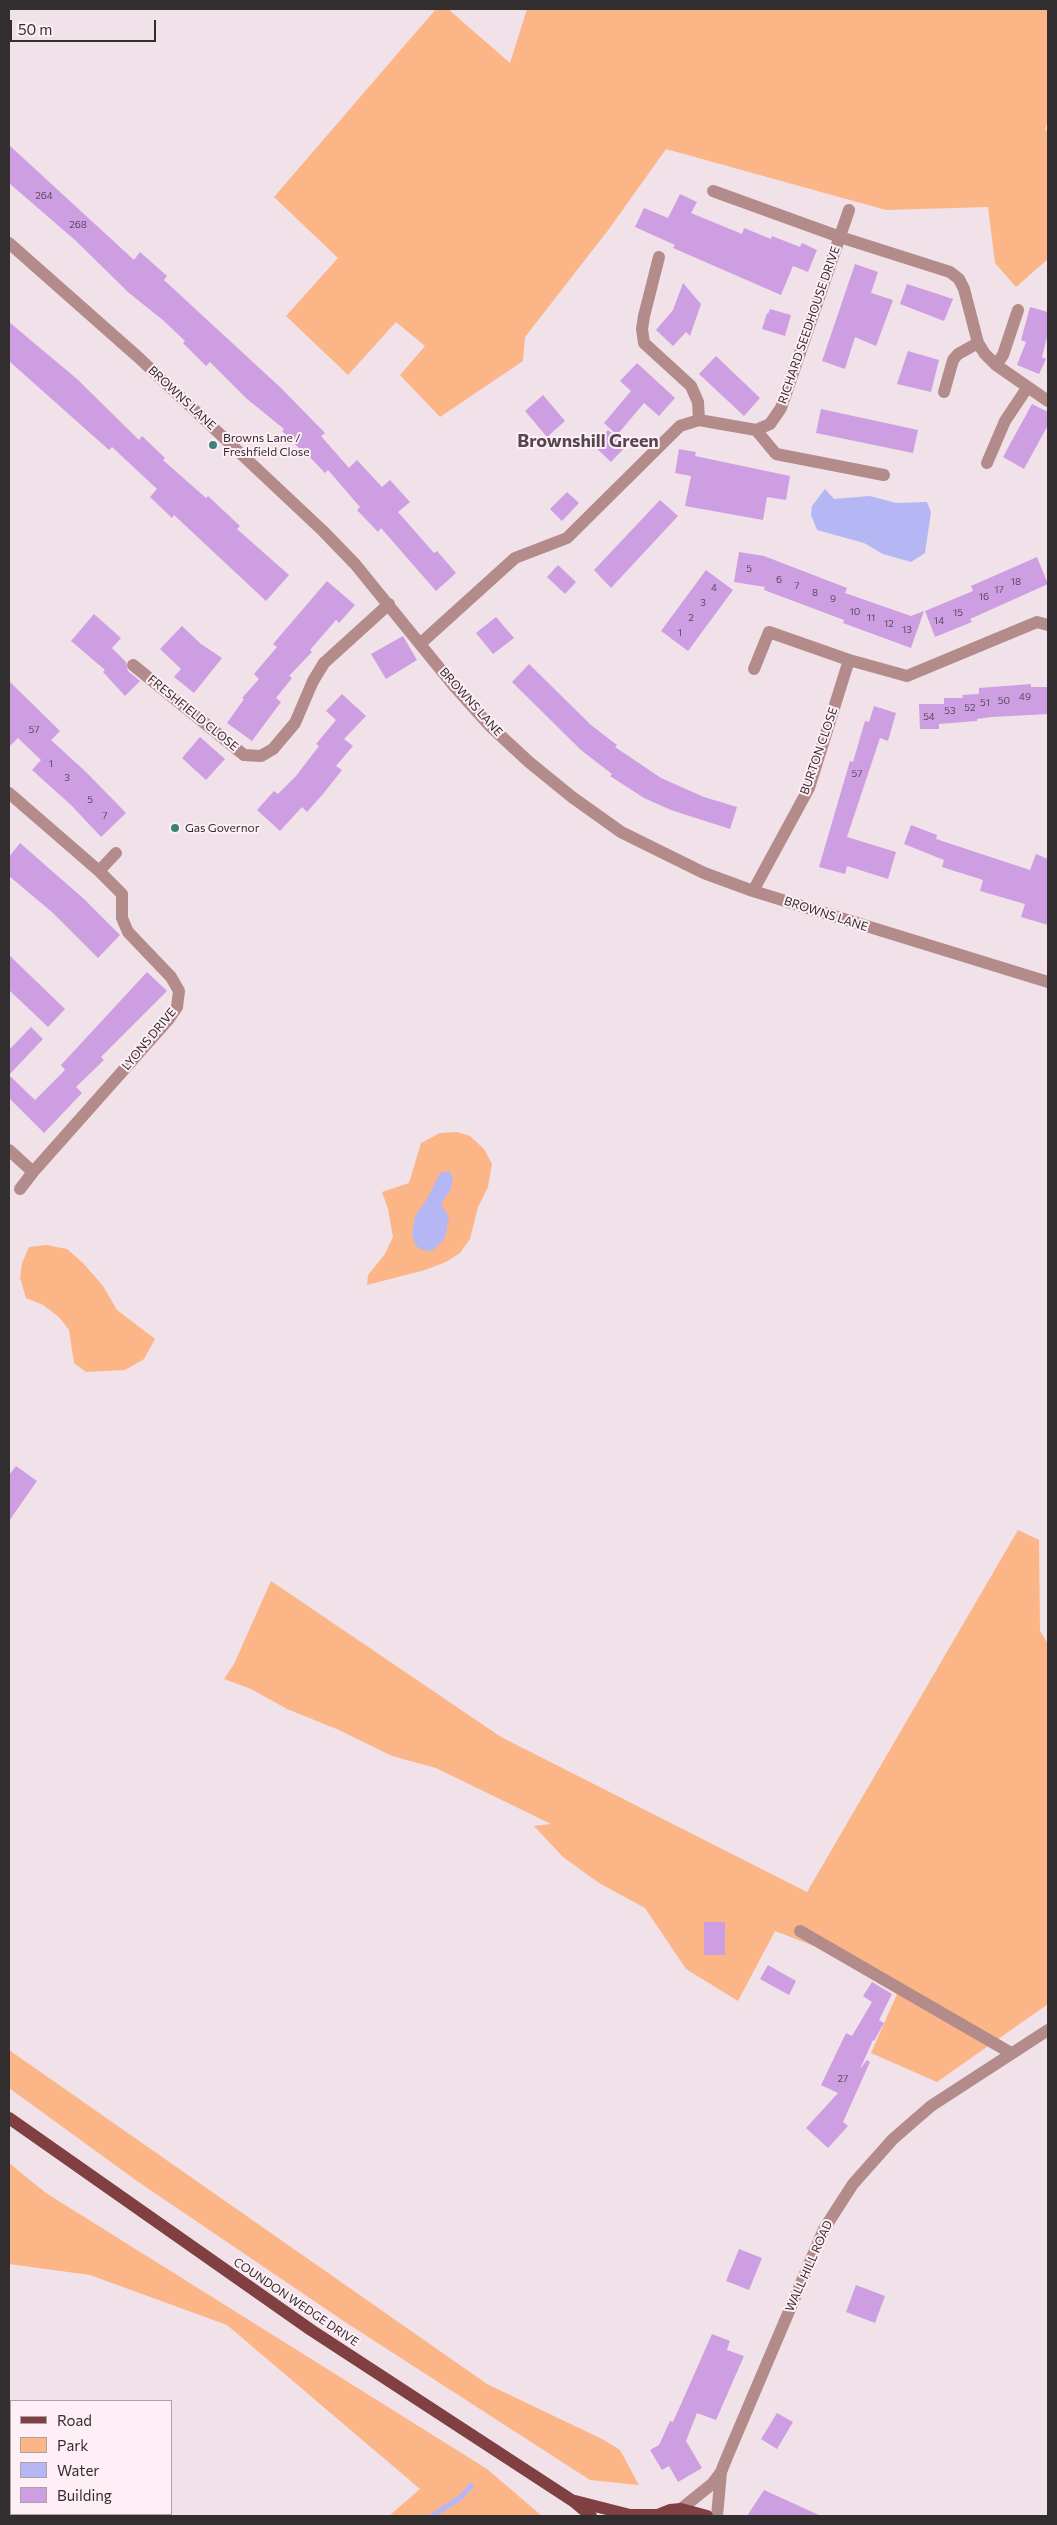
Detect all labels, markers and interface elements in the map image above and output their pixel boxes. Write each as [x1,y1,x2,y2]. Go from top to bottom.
scale bar [12,10,159,42]
text: 50 m [18,20,52,38]
house number: 264 [35,190,53,202]
house number: 268 [69,219,87,231]
street label: RICHARD SEEDHOUSE DRIVE [775,244,843,406]
street label: BROWNS LANE [145,363,219,433]
district label: Brownshill Green [517,430,659,452]
place label: Browns Lane / Freshfield Close [223,431,309,459]
marker: Browns Lane / Freshfield Close [207,439,219,451]
house number: 5 [746,563,752,575]
house number: 6 [776,574,782,586]
house number: 18 [1011,576,1021,588]
house number: 7 [794,580,800,592]
house number: 4 [711,582,717,594]
house number: 17 [994,584,1004,596]
house number: 8 [812,587,818,599]
house number: 16 [979,591,989,603]
house number: 9 [830,593,836,605]
house number: 3 [700,597,706,609]
house number: 10 [850,606,860,618]
house number: 15 [953,607,963,619]
house number: 2 [688,612,694,624]
house number: 11 [867,612,875,624]
house number: 14 [934,615,944,627]
house number: 12 [884,618,894,630]
house number: 13 [902,624,912,636]
house number: 1 [678,627,682,639]
street label: BROWNS LANE [437,665,505,739]
street label: FRESHFIELD CLOSE [145,672,241,754]
house number: 49 [1019,691,1031,703]
house number: 50 [998,695,1010,707]
house number: 51 [980,697,990,709]
house number: 52 [964,702,976,714]
street label: BURTON CLOSE [797,705,841,797]
house number: 53 [944,705,956,717]
house number: 54 [923,711,935,723]
house number: 57 [28,724,40,736]
house number: 1 [49,758,53,770]
house number: 57 [851,768,863,780]
house number: 3 [64,772,70,784]
house number: 5 [87,794,93,806]
house number: 7 [102,810,108,822]
place label: Gas Governor [185,821,259,835]
marker: Gas Governor [169,822,181,834]
street label: BROWNS LANE [782,894,870,934]
street label: LYONS DRIVE [119,1005,179,1073]
house number: 27 [838,2073,848,2085]
street label: WALL HILL ROAD [782,2218,836,2314]
street label: COUNDON WEDGE DRIVE [231,2255,361,2349]
legend [10,2400,172,2515]
text: Road [57,2411,92,2429]
text: Park [57,2436,88,2454]
text: Water [57,2461,99,2479]
text: Building [57,2486,112,2504]

